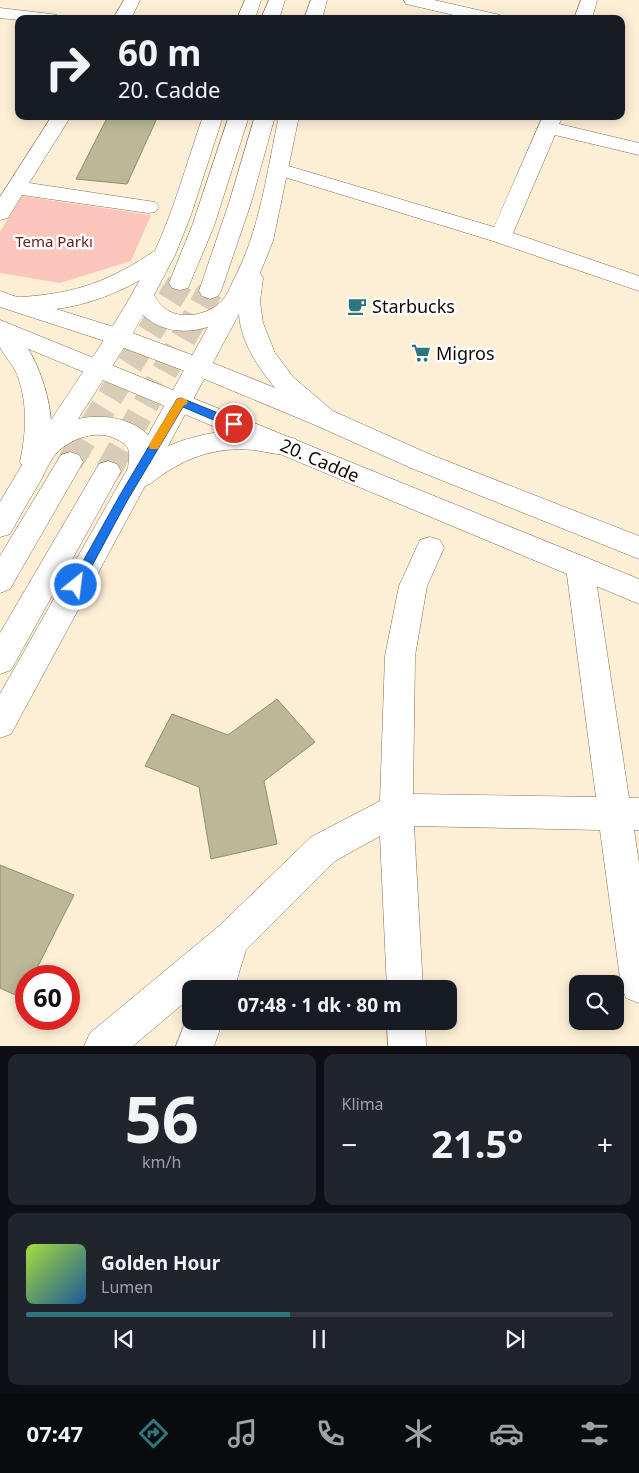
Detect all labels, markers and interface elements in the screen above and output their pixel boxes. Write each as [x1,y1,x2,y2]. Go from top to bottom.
text: 60 m [118,29,201,76]
icon: right [35,35,100,100]
text: 20. Cadde [118,74,221,104]
park label: Tema Parkı [15,231,93,251]
place label: Starbucks [372,294,455,318]
cafe icon: Starbucks [346,295,368,317]
place label: Migros [436,341,495,365]
supermarket icon: Migros [410,342,432,364]
pin [213,403,255,445]
icon: arrive [220,410,248,438]
street label: 20. Cadde [277,433,363,487]
position arrow [49,558,101,610]
speed limit sign: 60 [15,965,80,1030]
map controls [569,975,624,1030]
button: search [569,975,624,1030]
text: 07:48 · 1 dk · 80 m [237,992,402,1018]
text: 56 [125,1074,199,1162]
text: Klima [342,1093,384,1115]
text: 21.5° [431,1117,523,1169]
text: − [342,1125,358,1163]
text: + [597,1125,613,1163]
text: km/h [142,1151,181,1173]
text: Golden Hour [101,1250,220,1276]
text: Lumen [101,1276,153,1298]
icon: previous [110,1325,138,1353]
icon: pause [305,1325,333,1353]
icon: next [501,1325,529,1353]
icon: directions [136,1416,171,1451]
icon: music [225,1416,260,1451]
icon: phone [313,1416,348,1451]
icon: climate [401,1416,436,1451]
icon: car [489,1416,524,1451]
icon: filters [577,1416,612,1451]
text: 07:47 [27,1418,83,1448]

